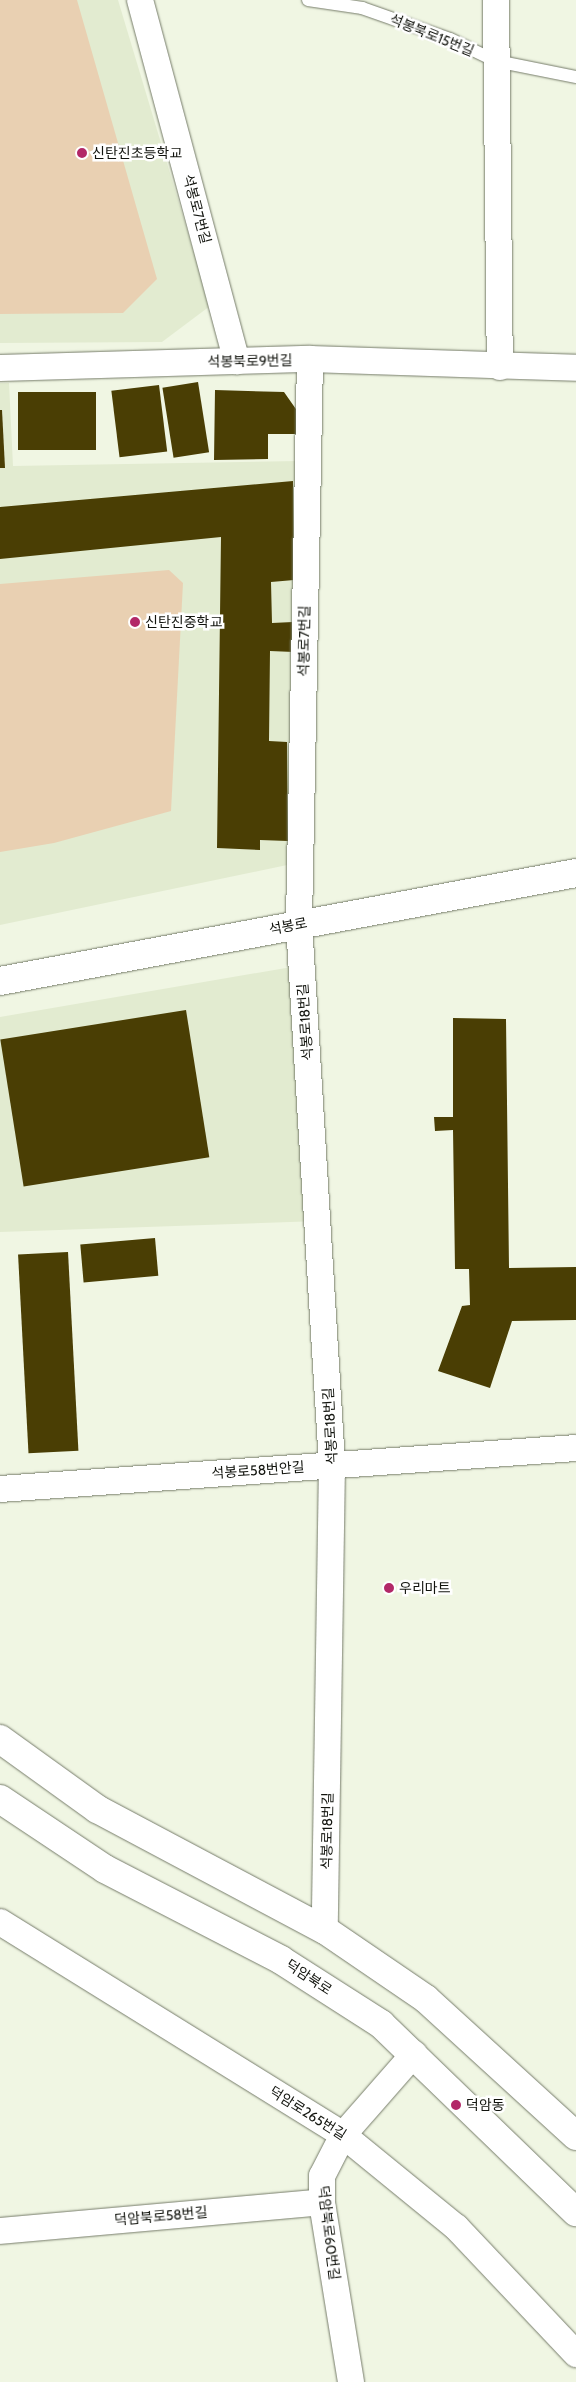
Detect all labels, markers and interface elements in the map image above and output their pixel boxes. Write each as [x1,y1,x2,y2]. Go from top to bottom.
street label: 석봉북로15번길 [387,10,477,60]
place label: 신탄진초등학교 [92,145,182,161]
marker: 신탄진초등학교 [76,147,88,159]
street label: 석봉로7번길 [180,172,214,246]
street label: 석봉북로9번길 [207,352,293,370]
street label: 석봉로7번길 [295,605,313,677]
place label: 신탄진중학교 [145,614,222,630]
marker: 신탄진중학교 [129,616,141,628]
street label: 석봉로 [267,914,309,938]
street label: 석봉로18번길 [294,983,316,1061]
street label: 석봉로18번길 [320,1387,340,1465]
street label: 석봉로58번안길 [211,1458,305,1482]
place label: 우리마트 [399,1580,451,1596]
marker: 우리마트 [383,1582,395,1594]
street label: 석봉로18번길 [318,1792,336,1870]
street label: 덕암북로 [283,1956,335,1998]
street label: 덕암로265번길 [267,2083,349,2143]
place label: 덕암동 [466,2097,505,2113]
marker: 덕암동 [450,2099,462,2111]
street label: 덕암북로60번길 [315,2185,343,2281]
street label: 덕암북로58번길 [114,2204,208,2228]

